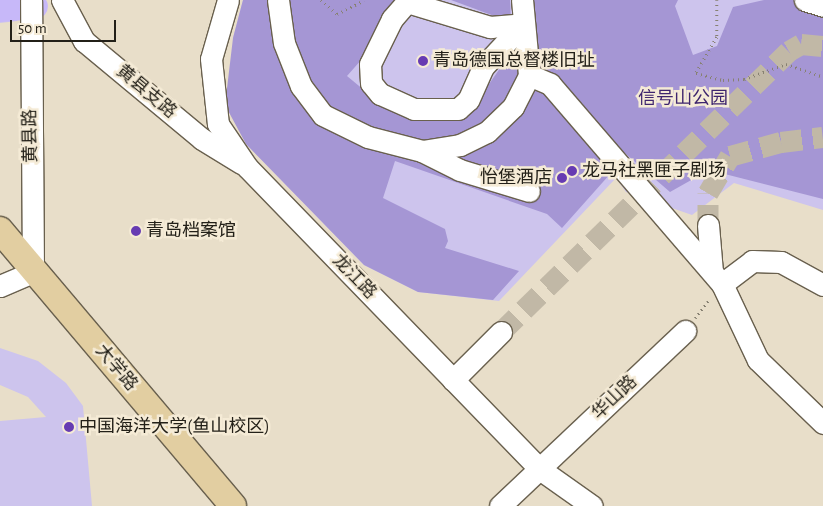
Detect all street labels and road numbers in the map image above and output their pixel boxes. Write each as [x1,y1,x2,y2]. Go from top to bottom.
street label: 黄县支路 [111,61,181,123]
street label: 黄县路 [20,109,42,163]
street label: 龙江路 [327,250,381,304]
street label: 大学路 [90,340,142,396]
street label: 华山路 [588,371,642,425]

